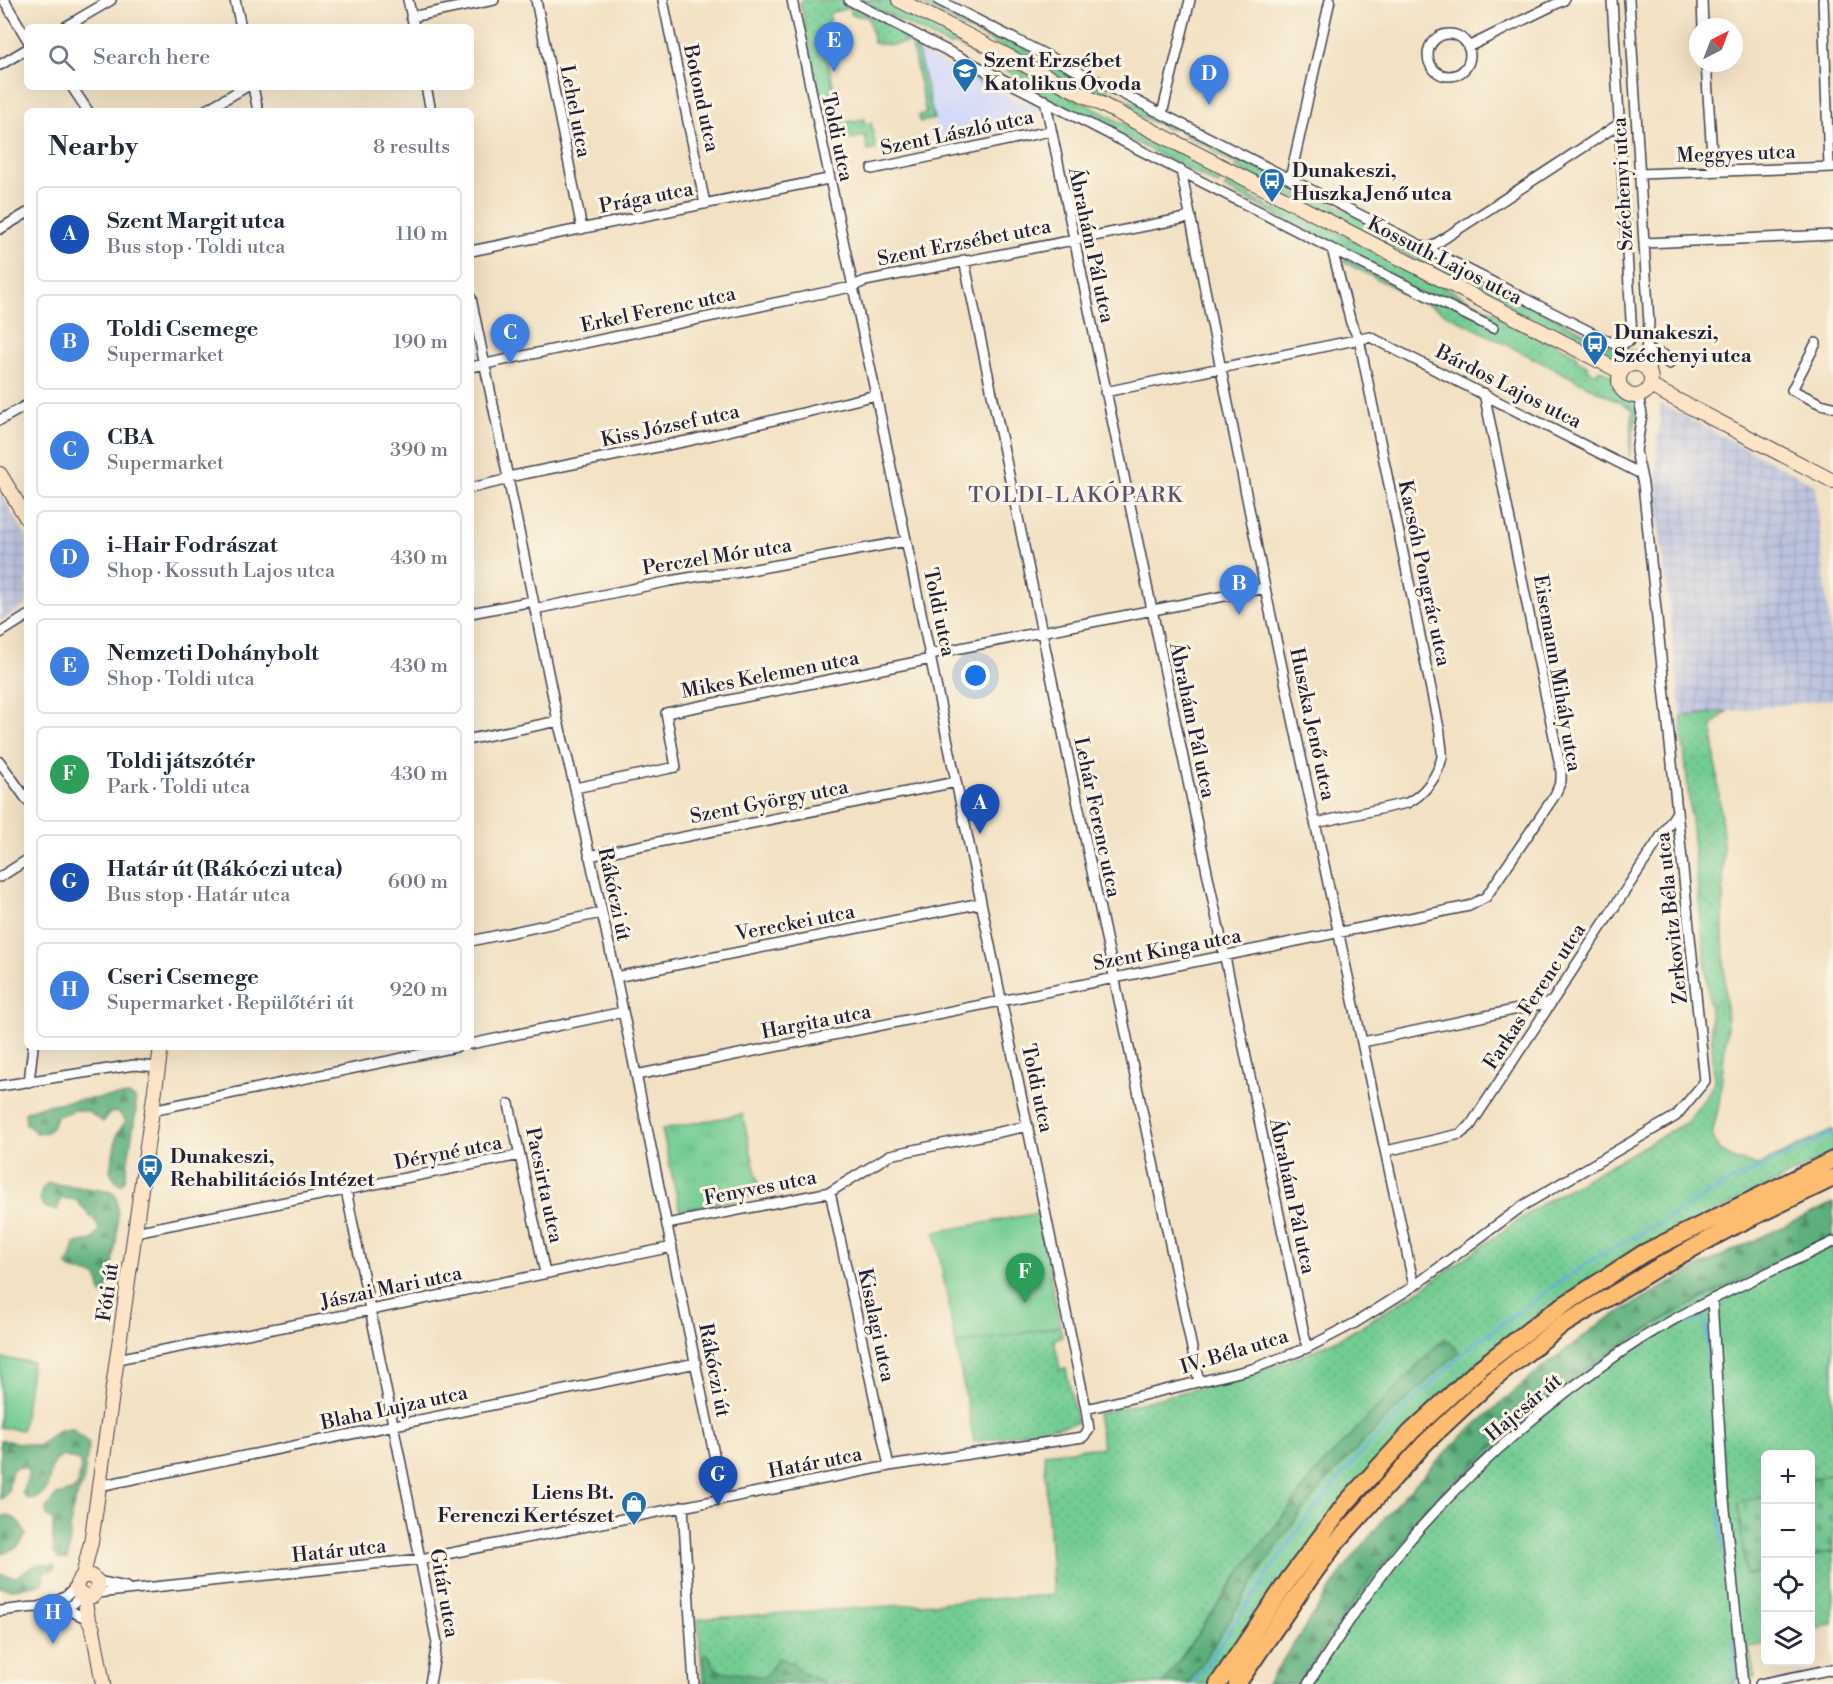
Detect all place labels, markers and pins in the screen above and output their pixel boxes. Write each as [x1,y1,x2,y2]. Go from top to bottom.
pin: E [814,22,854,72]
place label: Szent Erzsébet Katolikus Óvoda [984,49,1142,97]
school or university icon: Szent Erzsébet Katolikus Óvoda [950,56,980,94]
pin: D [1190,56,1228,105]
place label: Dunakeszi, Huszka Jenő utca [1292,159,1452,207]
bus stop icon: Dunakeszi, Huszka Jenő utca [1257,166,1287,204]
pin: C [490,314,530,364]
place label: Dunakeszi, Széchenyi utca [1614,321,1752,369]
bus stop icon: Dunakeszi, Széchenyi utca [1580,329,1610,367]
pin: B [1220,566,1258,615]
pin: A [960,784,1000,834]
place label: Dunakeszi, Rehabilitációs Intézet [170,1145,375,1193]
bus stop icon: Dunakeszi, Rehabilitációs Intézet [135,1152,165,1190]
pin: F [1006,1254,1044,1303]
pin: G [698,1456,738,1506]
place label: Liens Bt. Ferenczi Kertészet [437,1481,615,1529]
shop icon: Liens Bt. Ferenczi Kertészet [619,1489,649,1527]
pin: H [34,1594,72,1644]

